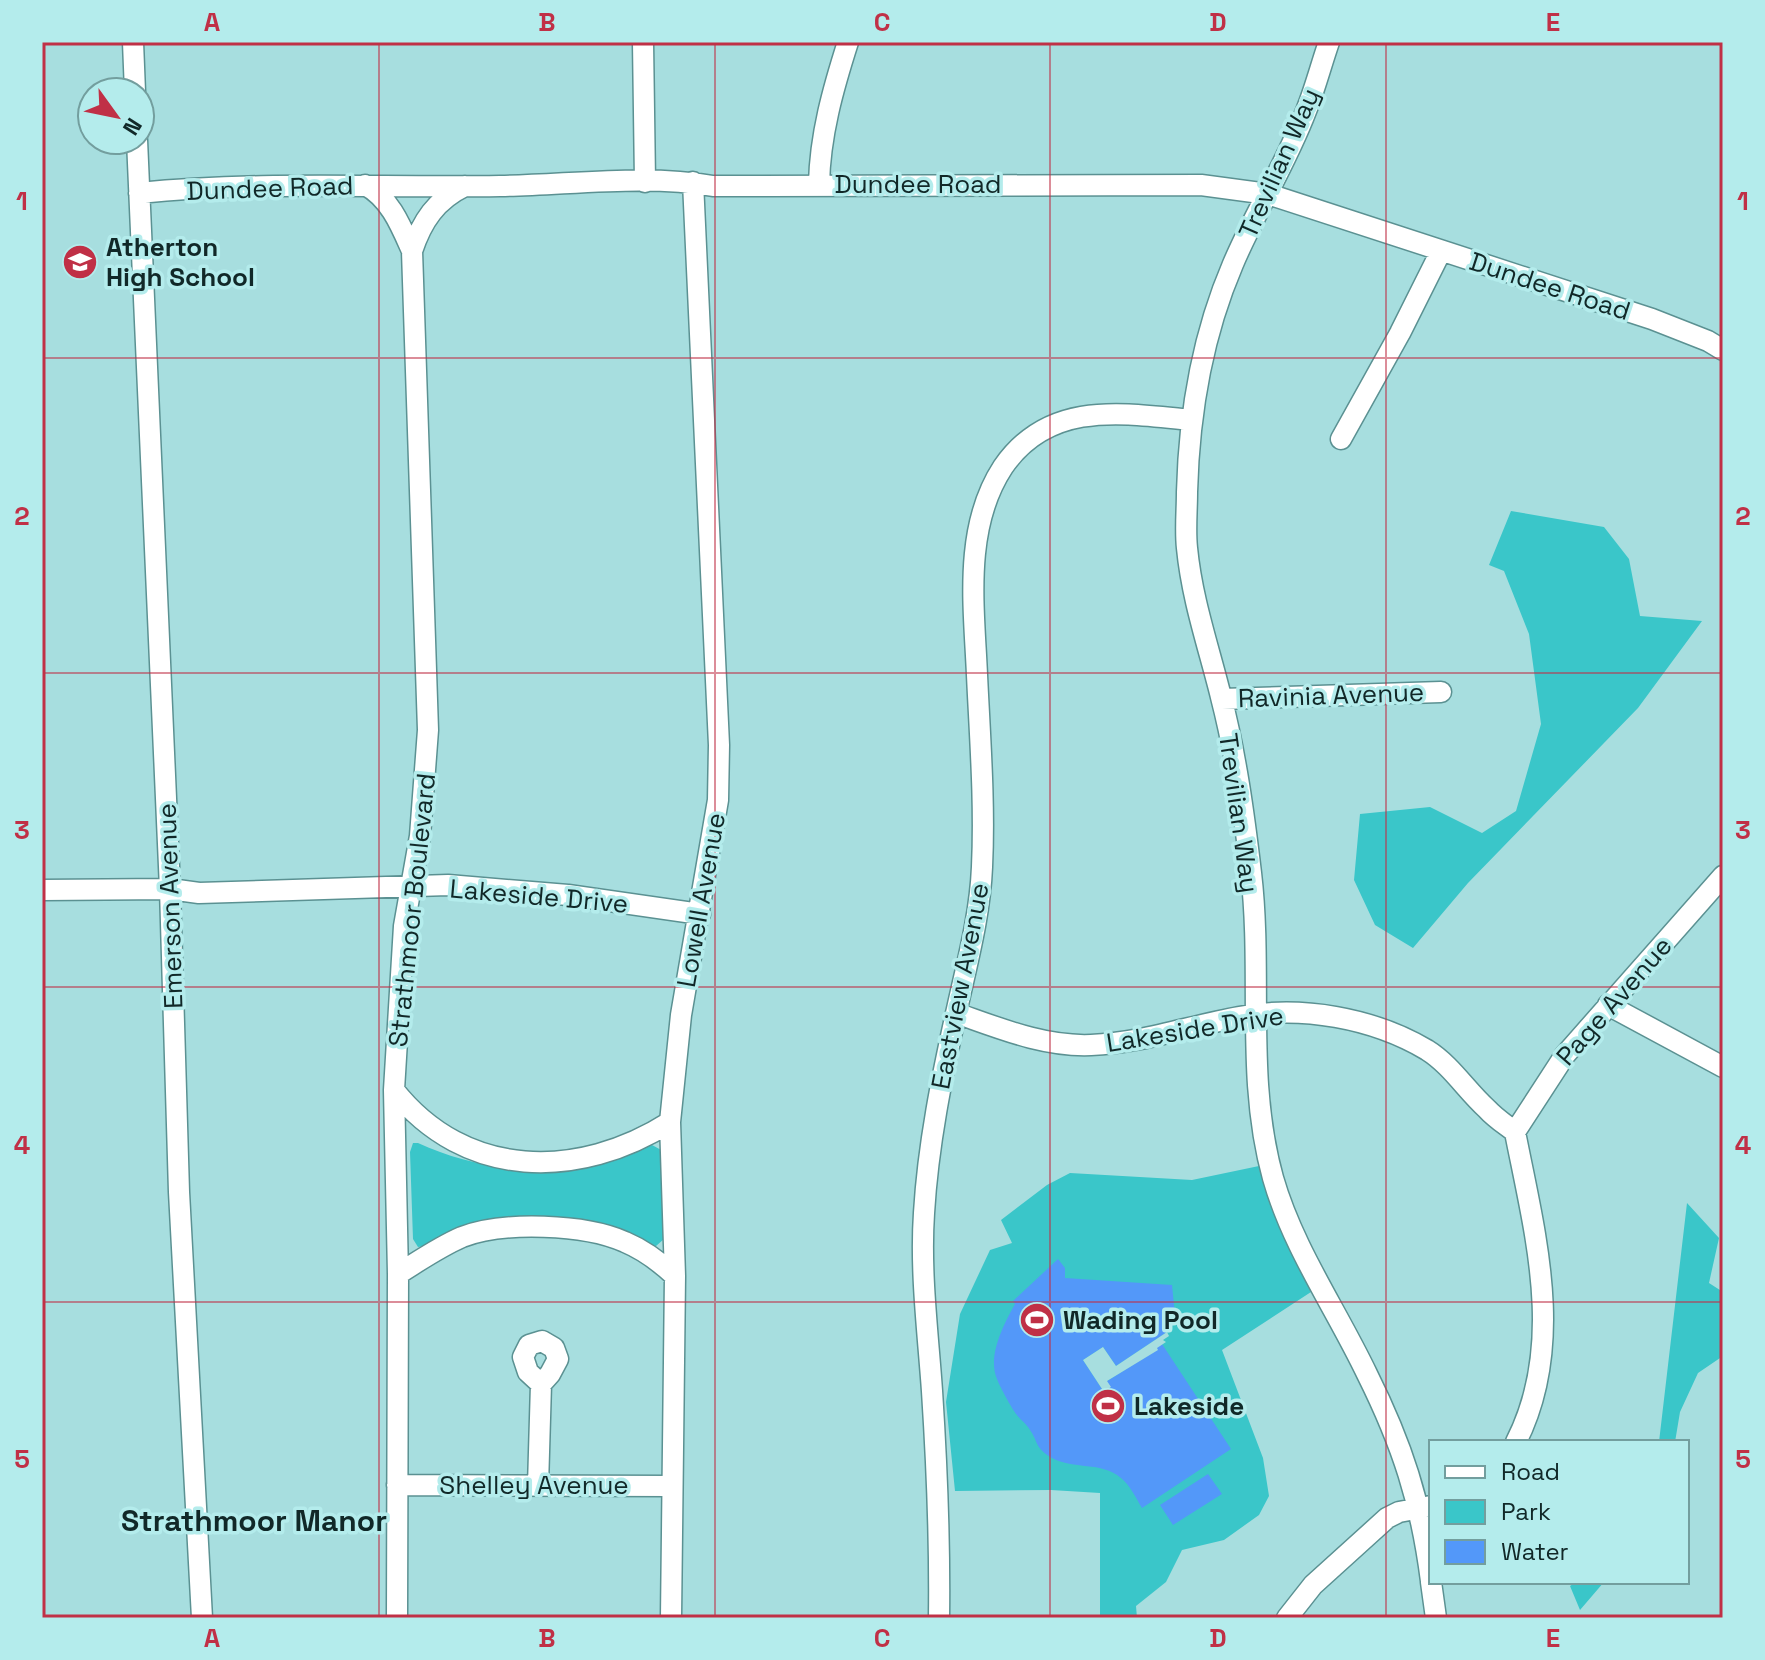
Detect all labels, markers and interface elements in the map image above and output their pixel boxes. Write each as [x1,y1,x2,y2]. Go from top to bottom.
text: A [204,5,221,39]
text: B [538,5,556,39]
text: C [874,5,890,39]
text: D [1209,5,1227,39]
text: E [1546,5,1560,39]
north arrow [76,76,156,156]
street label: Trevilian Way [1231,83,1327,243]
text: N [117,113,149,141]
street label: Dundee Road [834,167,1002,201]
street label: Dundee Road [186,168,354,208]
text: 1 [16,184,28,218]
text: 1 [1737,184,1749,218]
place label: Atherton High School [106,230,255,294]
school or university icon: Atherton High School [61,243,99,281]
street label: Dundee Road [1465,244,1635,328]
text: 2 [14,499,30,533]
text: 2 [1735,499,1751,533]
street label: Ravinia Avenue [1237,675,1425,715]
street label: Trevilian Way [1211,731,1267,895]
street label: Strathmoor Boulevard [381,771,443,1049]
street label: Emerson Avenue [149,803,191,1009]
street label: Lowell Avenue [669,810,733,990]
text: 3 [14,813,30,847]
text: 3 [1735,813,1751,847]
street label: Lakeside Drive [448,871,630,921]
street label: Eastview Avenue [923,880,997,1092]
street label: Page Avenue [1549,929,1679,1073]
street label: Lakeside Drive [1104,998,1286,1060]
text: 4 [14,1128,30,1162]
text: 4 [1735,1128,1751,1162]
sports icon: Wading Pool [1018,1301,1056,1339]
place label: Wading Pool [1063,1303,1218,1337]
sports icon: Lakeside [1089,1387,1127,1425]
place label: Lakeside [1134,1389,1244,1423]
legend [1429,1440,1689,1584]
text: 5 [14,1442,30,1476]
text: 5 [1735,1442,1751,1476]
text: Road [1501,1456,1560,1487]
street label: Shelley Avenue [439,1468,629,1502]
text: Park [1501,1496,1551,1527]
district label: Strathmoor Manor [121,1501,387,1540]
text: Water [1501,1536,1569,1567]
text: A [204,1621,221,1655]
text: B [538,1621,556,1655]
text: C [874,1621,890,1655]
text: D [1209,1621,1227,1655]
text: E [1546,1621,1560,1655]

